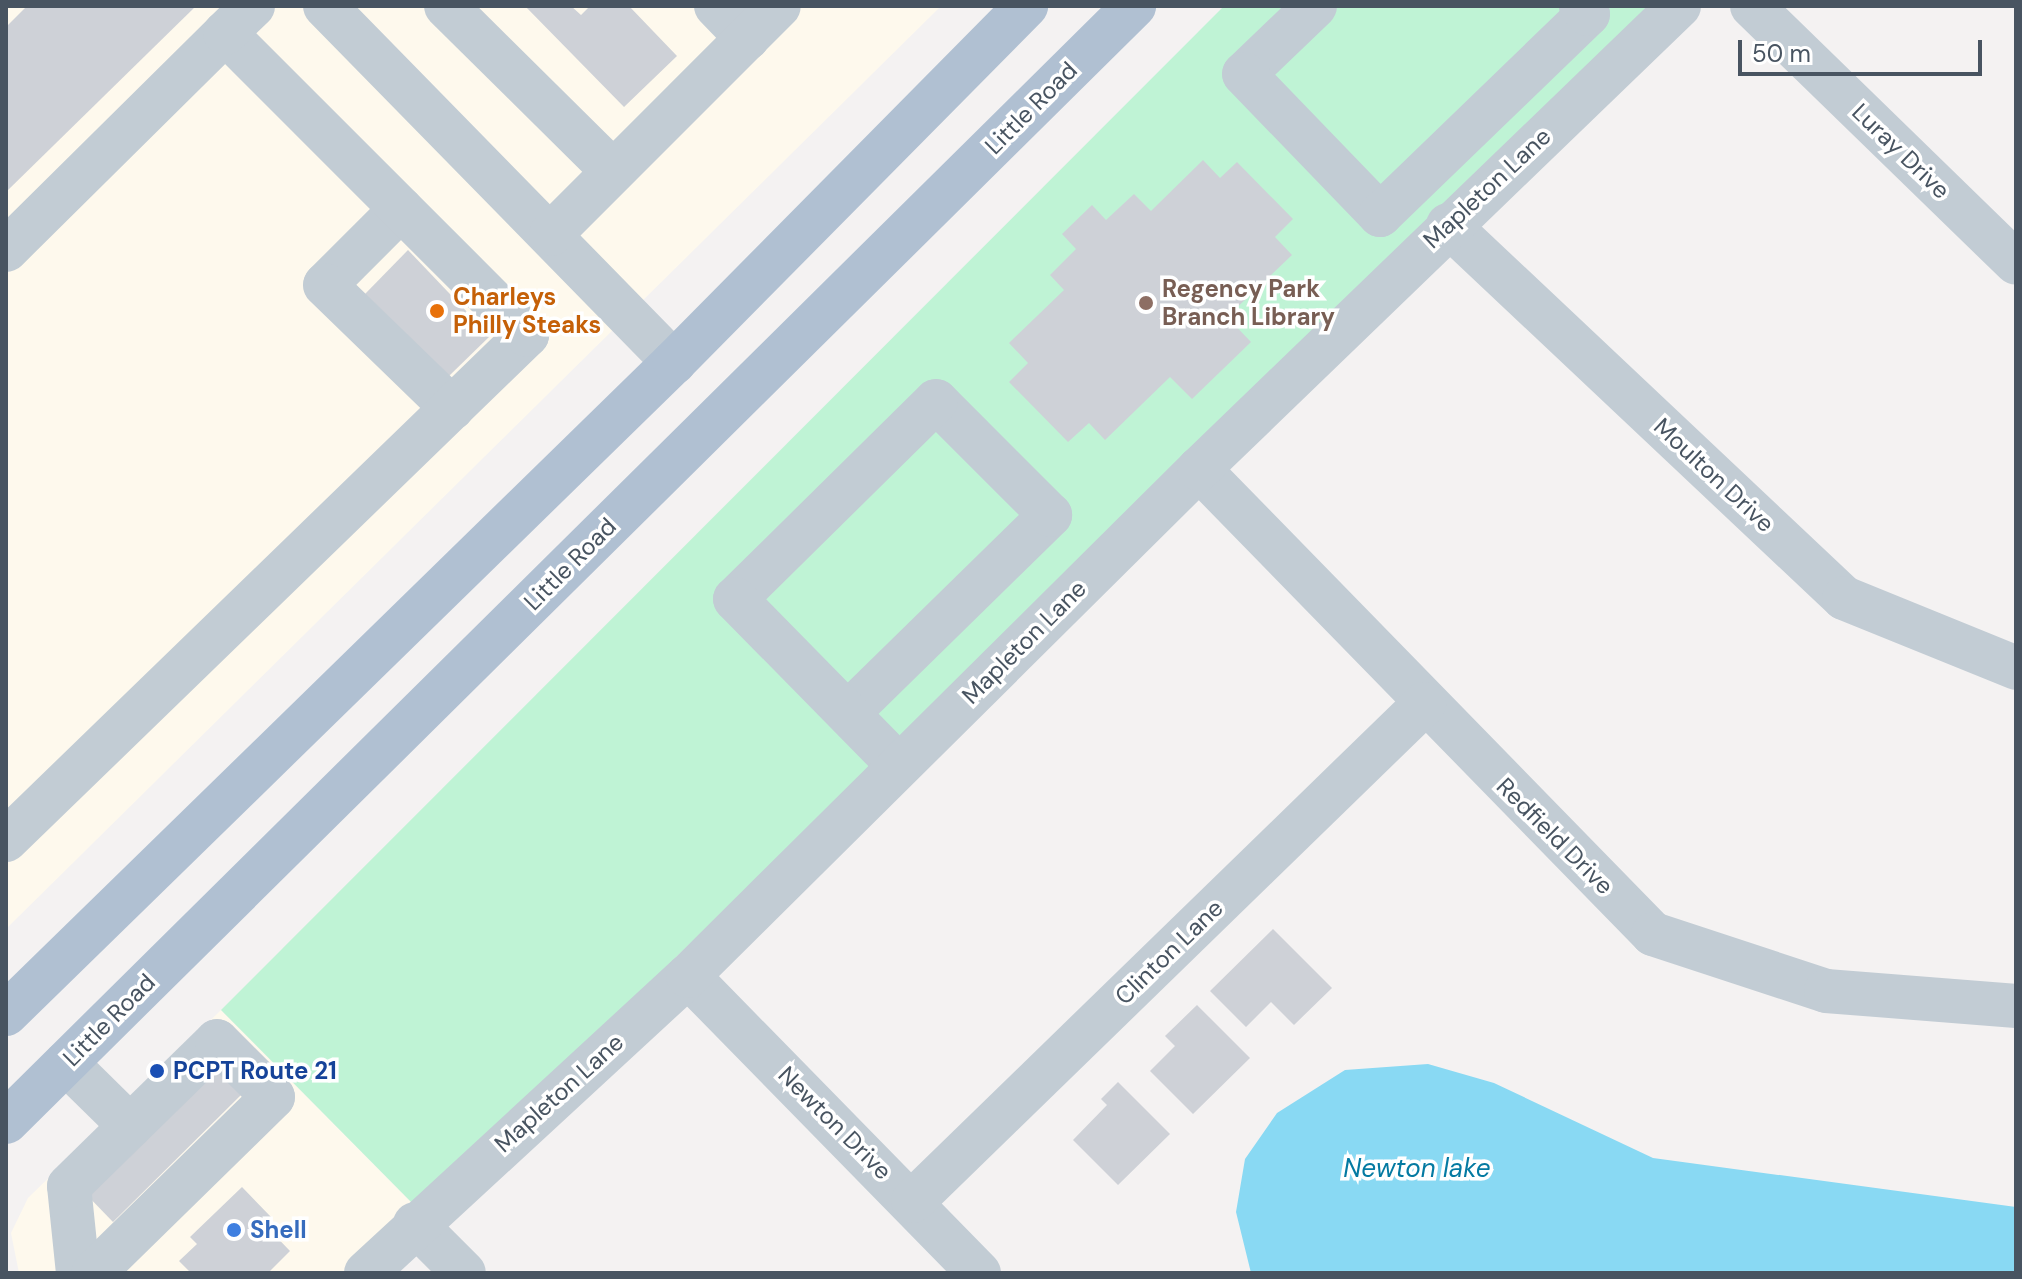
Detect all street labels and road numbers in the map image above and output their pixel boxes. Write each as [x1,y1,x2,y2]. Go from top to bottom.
street label: Little Road [979,56,1083,160]
street label: Luray Drive [1846,97,1956,205]
street label: Mapleton Lane [1417,122,1557,254]
street label: Moulton Drive [1648,412,1780,538]
street label: Little Road [518,512,622,616]
street label: Mapleton Lane [956,574,1092,710]
street label: Redfield Drive [1491,772,1619,900]
street label: Clinton Lane [1109,893,1229,1011]
street label: Little Road [57,968,161,1072]
street label: Mapleton Lane [489,1028,629,1158]
street label: Newton Drive [772,1060,898,1186]

